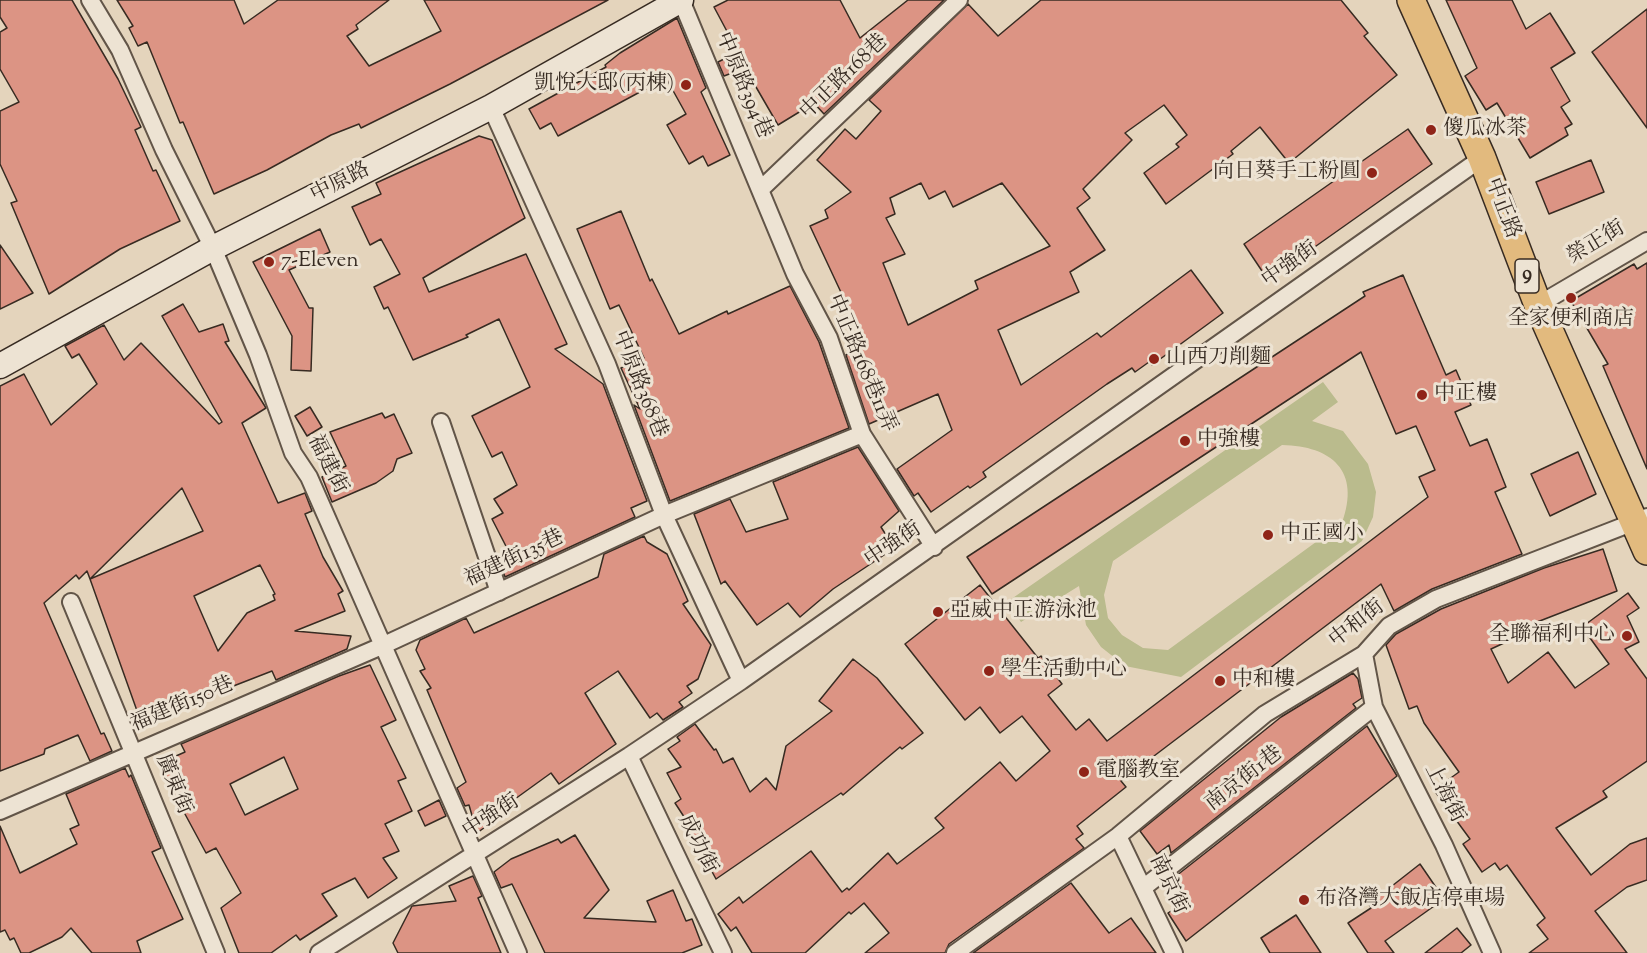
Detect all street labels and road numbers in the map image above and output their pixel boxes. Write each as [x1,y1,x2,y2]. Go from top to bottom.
street label: 中原路394巷 [708,29,776,143]
street label: 中正路168巷 [796,30,894,126]
street label: 中原路 [307,158,375,210]
street label: 中正路 [1478,175,1524,243]
street label: 榮正街 [1564,217,1630,271]
street label: 中強街 [1258,238,1324,294]
road number: 9 [1515,259,1539,293]
street label: 中正路168巷11弄 [820,291,900,437]
street label: 中原路368巷 [605,328,671,442]
street label: 福建街 [300,431,352,499]
street label: 中強街 [861,518,927,574]
street label: 福建街135巷 [461,526,569,594]
street label: 中和街 [1325,596,1391,654]
street label: 福建街150巷 [128,673,238,739]
street label: 南京街1巷 [1201,742,1289,818]
street label: 廣東街 [149,751,195,819]
street label: 上海街 [1417,760,1469,828]
street label: 中強街 [459,790,525,846]
street label: 成功街 [671,811,721,879]
street label: 南京街 [1142,851,1192,919]

